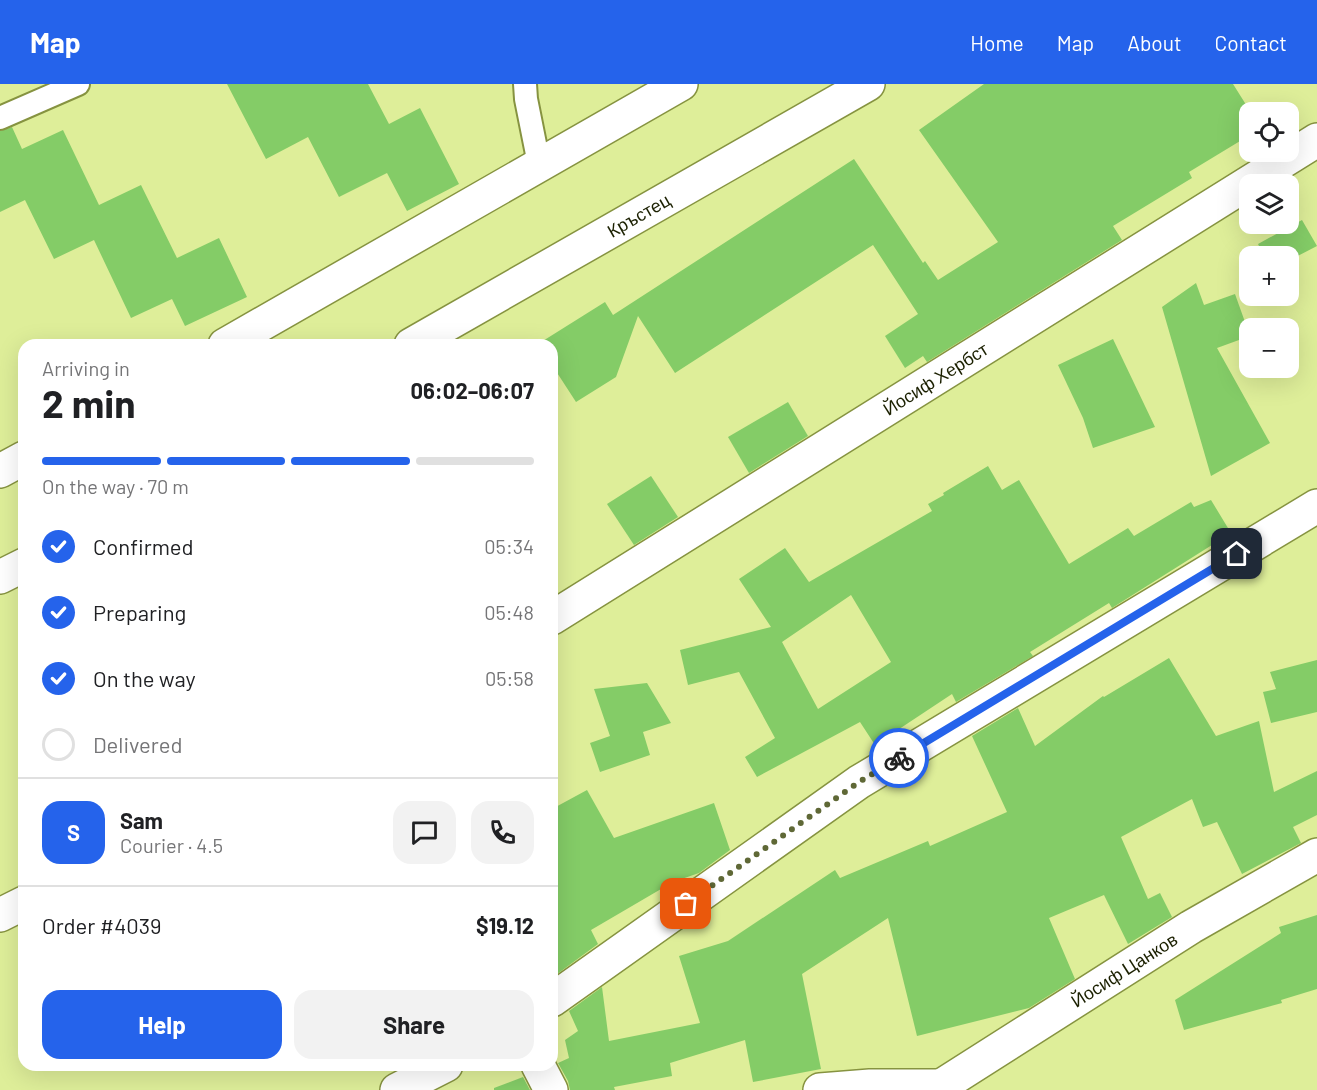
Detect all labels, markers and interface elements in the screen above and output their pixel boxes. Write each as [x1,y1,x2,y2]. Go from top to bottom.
text: Map [30,25,81,59]
text: Home [970,30,1024,55]
text: Map [1057,30,1094,55]
text: About [1127,30,1182,55]
text: Contact [1215,30,1287,55]
map controls [1239,102,1299,378]
button: locate [1239,102,1299,162]
button: layers [1239,174,1299,234]
street label: Кръстец [603,188,674,242]
button: + [1239,246,1299,306]
button: − [1239,318,1299,378]
street label: Йосиф Хербст [879,337,992,420]
text: Arriving in [42,356,130,380]
text: 06:02–06:07 [410,377,534,403]
text: 2 min [42,379,135,426]
text: On the way · 70 m [42,474,189,498]
pin [1211,528,1262,579]
icon: check [42,530,75,563]
text: Confirmed [93,533,193,559]
text: 05:34 [484,534,534,558]
icon: home [1220,537,1253,570]
icon: check [42,596,75,629]
text: Preparing [93,599,186,625]
text: 05:48 [484,600,534,624]
icon: check [42,662,75,695]
text: On the way [93,665,196,691]
text: 05:58 [485,666,534,690]
courier [869,728,929,788]
text: Delivered [93,731,182,757]
icon: bike [883,742,916,775]
button: chat [393,801,456,864]
button: phone [471,801,534,864]
text: Sam [120,807,163,833]
text: S [67,819,80,845]
text: Courier · 4.5 [120,833,223,857]
pin [660,878,711,929]
icon: bag [669,887,702,920]
text: Order #4039 [42,912,162,938]
text: $19.12 [476,912,534,938]
street label: Йосиф Цанков [1067,928,1181,1012]
button: Help [42,990,282,1059]
button: Share [294,990,534,1059]

